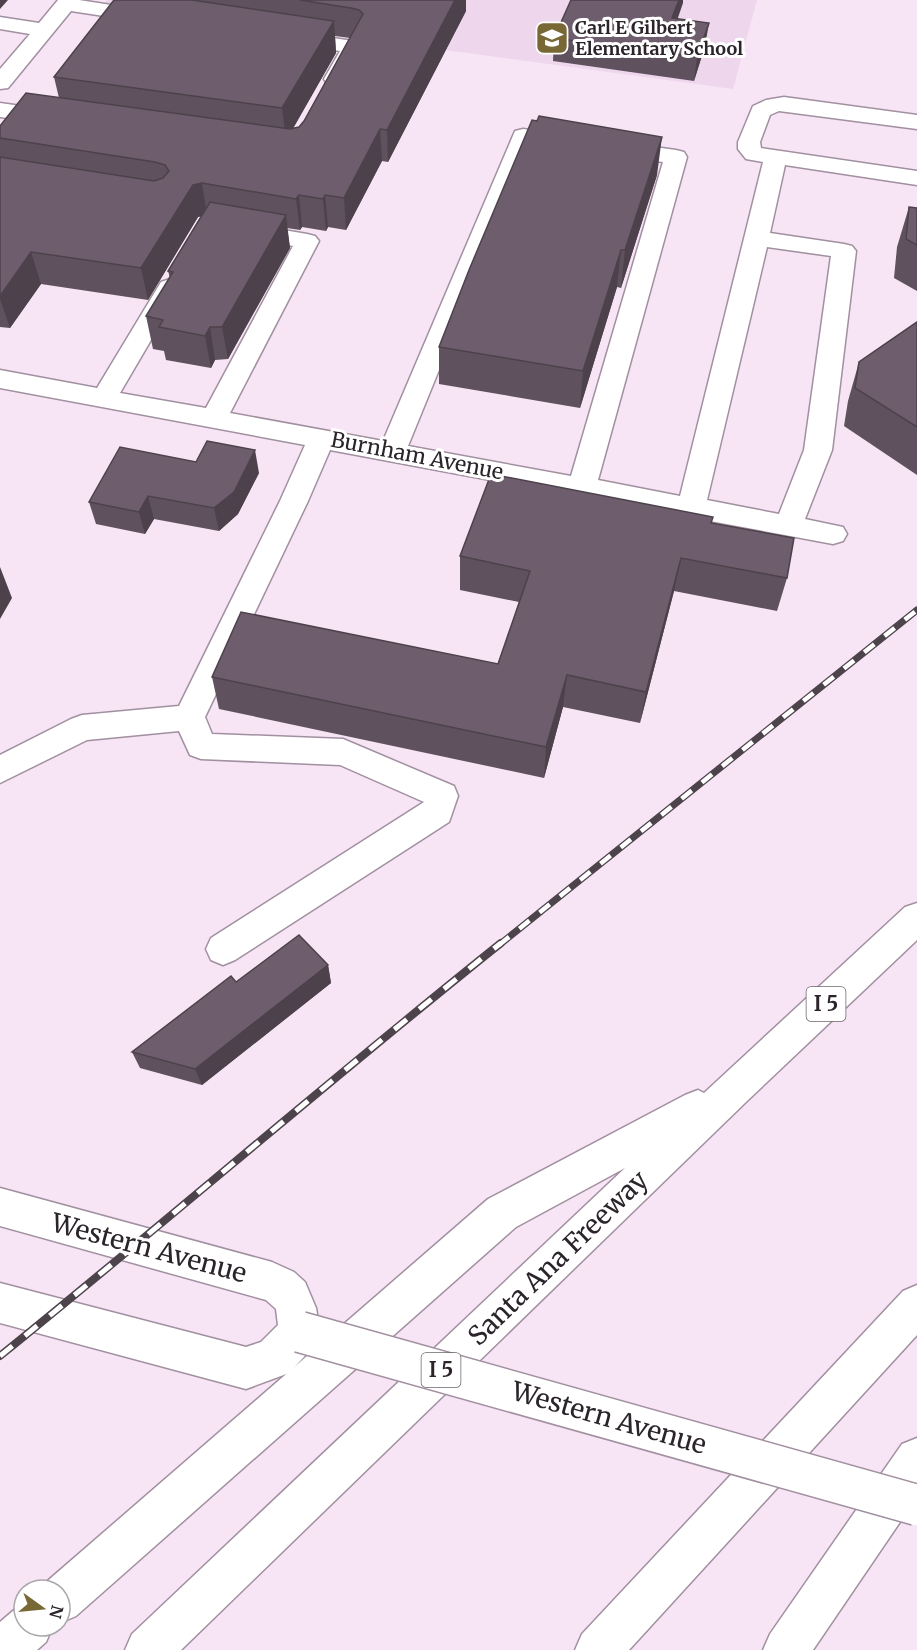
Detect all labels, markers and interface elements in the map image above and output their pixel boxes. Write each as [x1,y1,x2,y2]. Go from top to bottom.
place label: Carl E Gilbert Elementary School [575,16,743,60]
school or university icon: Carl E Gilbert Elementary School [534,20,570,56]
street label: Burnham Avenue [329,426,506,485]
road number: I 5 [806,987,846,1021]
street label: Santa Ana Freeway [461,1163,655,1352]
street label: Western Avenue [47,1205,250,1289]
road number: I 5 [422,1353,460,1387]
street label: Western Avenue [507,1374,710,1461]
north arrow [12,1578,72,1638]
text: N [45,1603,68,1621]

